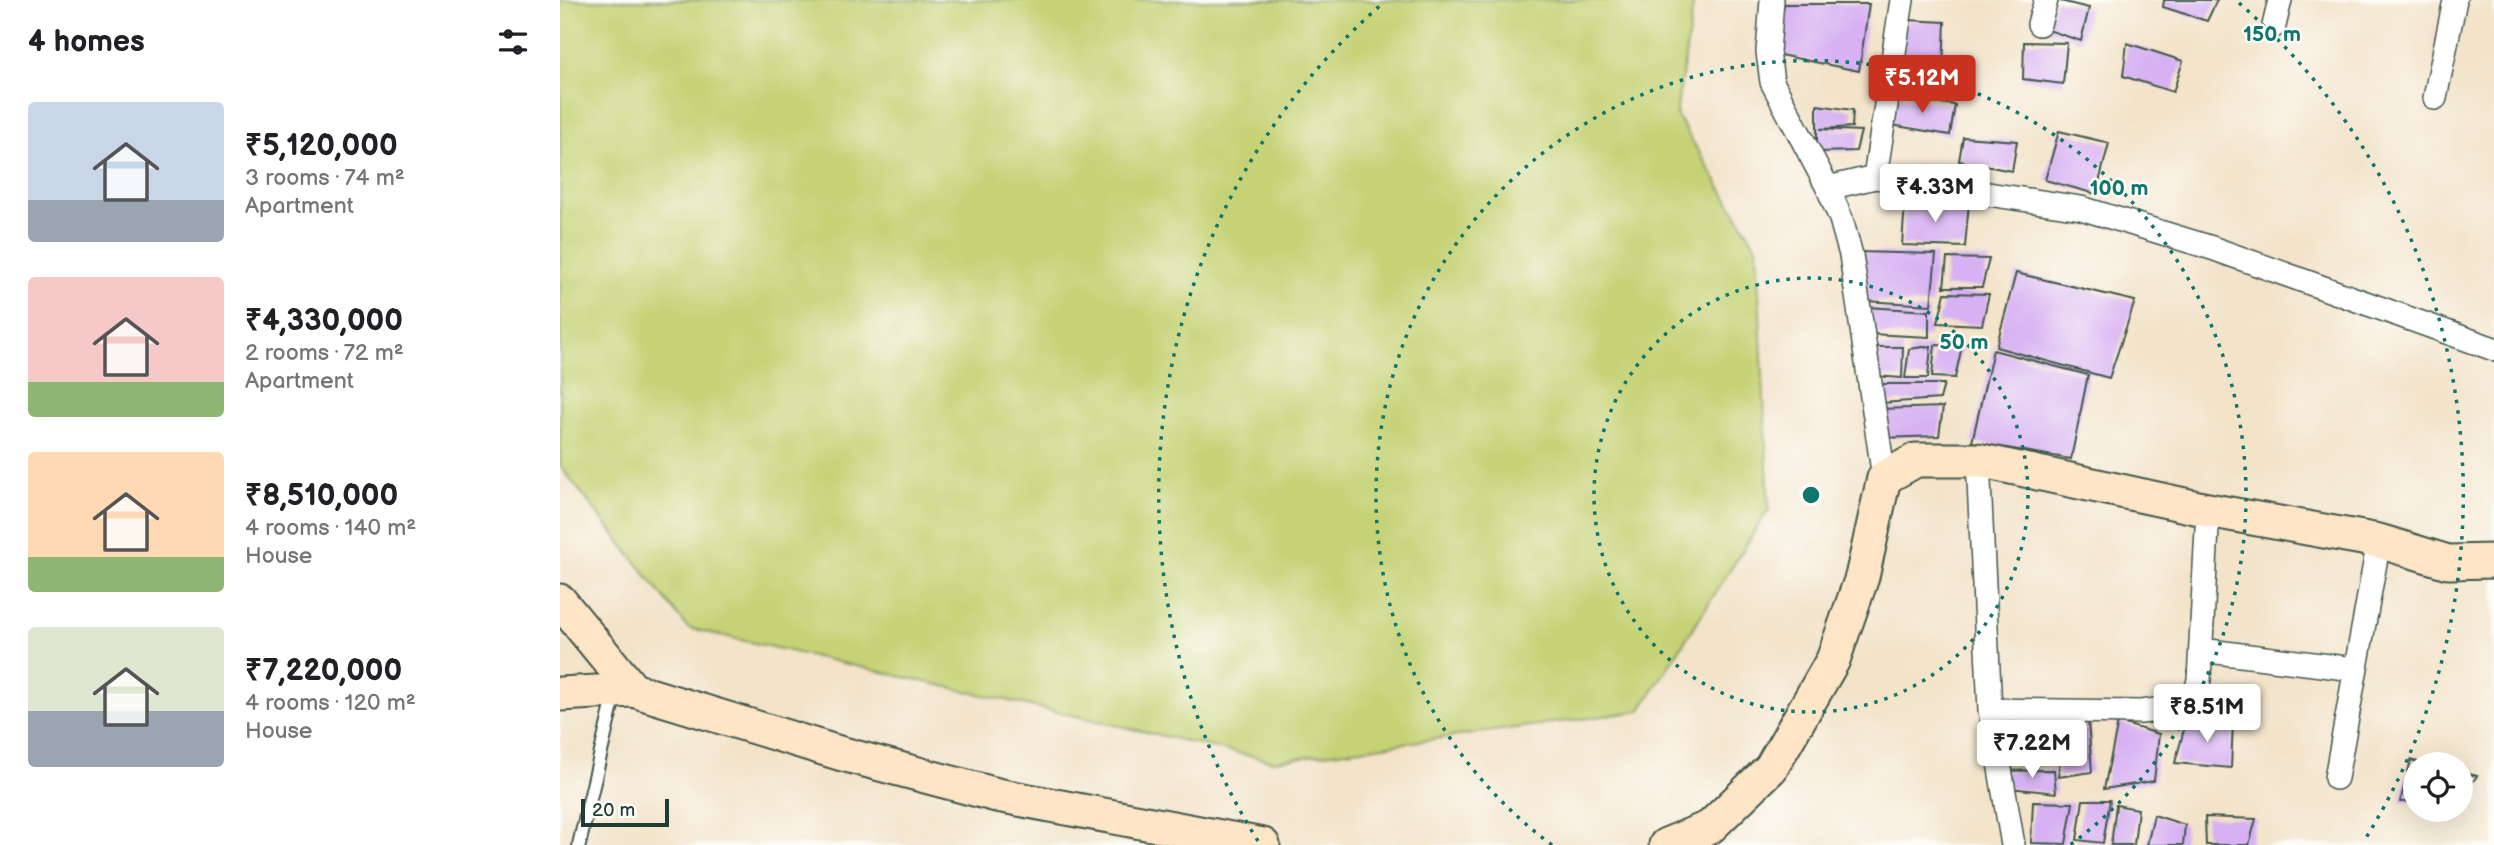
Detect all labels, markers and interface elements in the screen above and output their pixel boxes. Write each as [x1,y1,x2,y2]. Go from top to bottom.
text: 150 m [2243,22,2301,47]
icon: filters [494,23,532,61]
text: 4 homes [28,24,145,60]
pin: ₹5.12M [1865,55,1979,115]
text: ₹5.12M [1885,64,1959,92]
text: ₹5,120,000 [245,128,398,164]
icon: home [84,130,168,214]
text: 3 rooms · 74 m² [245,164,405,192]
pin: ₹4.33M [1878,164,1992,224]
text: ₹4.33M [1896,173,1974,201]
text: 100 m [2090,176,2148,201]
text: Apartment [245,192,354,220]
text: ₹4,330,000 [245,303,403,339]
icon: home [84,305,168,389]
text: 50 m [1940,330,1988,355]
text: 2 rooms · 72 m² [245,339,404,367]
text: Apartment [245,367,354,395]
text: ₹8,510,000 [245,478,398,514]
icon: home [84,480,168,564]
centre of rings [1799,483,1823,507]
text: 4 rooms · 140 m² [245,514,416,542]
text: House [245,542,312,570]
text: ₹7,220,000 [245,653,402,689]
icon: home [84,655,168,739]
pin: ₹8.51M [2150,684,2264,744]
text: 4 rooms · 120 m² [245,689,416,717]
text: ₹8.51M [2170,693,2244,721]
text: House [245,717,312,745]
pin: ₹7.22M [1975,720,2089,780]
text: ₹7.22M [1993,729,2071,757]
map controls [2403,752,2473,822]
button: locate [2403,752,2473,822]
scale bar [581,796,668,828]
text: 20 m [592,799,635,822]

